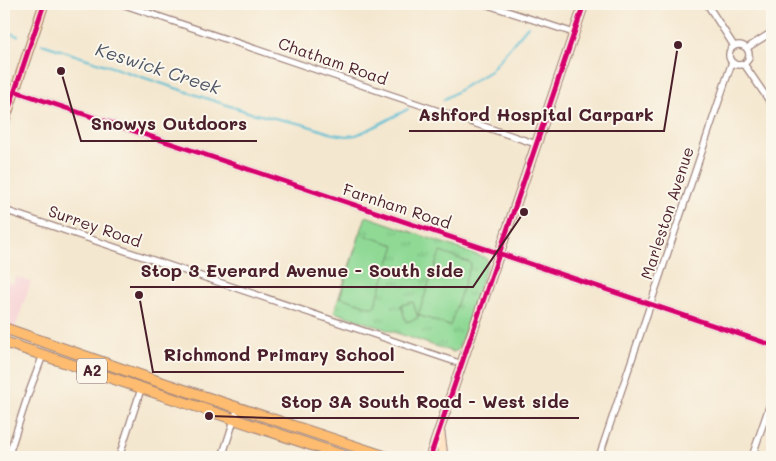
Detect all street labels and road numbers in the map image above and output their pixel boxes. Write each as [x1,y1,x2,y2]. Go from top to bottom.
street label: Chatham Road [276,32,391,89]
street label: Marleston Avenue [635,144,698,282]
street label: Farnham Road [340,178,454,233]
street label: Surrey Road [46,200,144,251]
road number: A2 [77,358,107,384]

